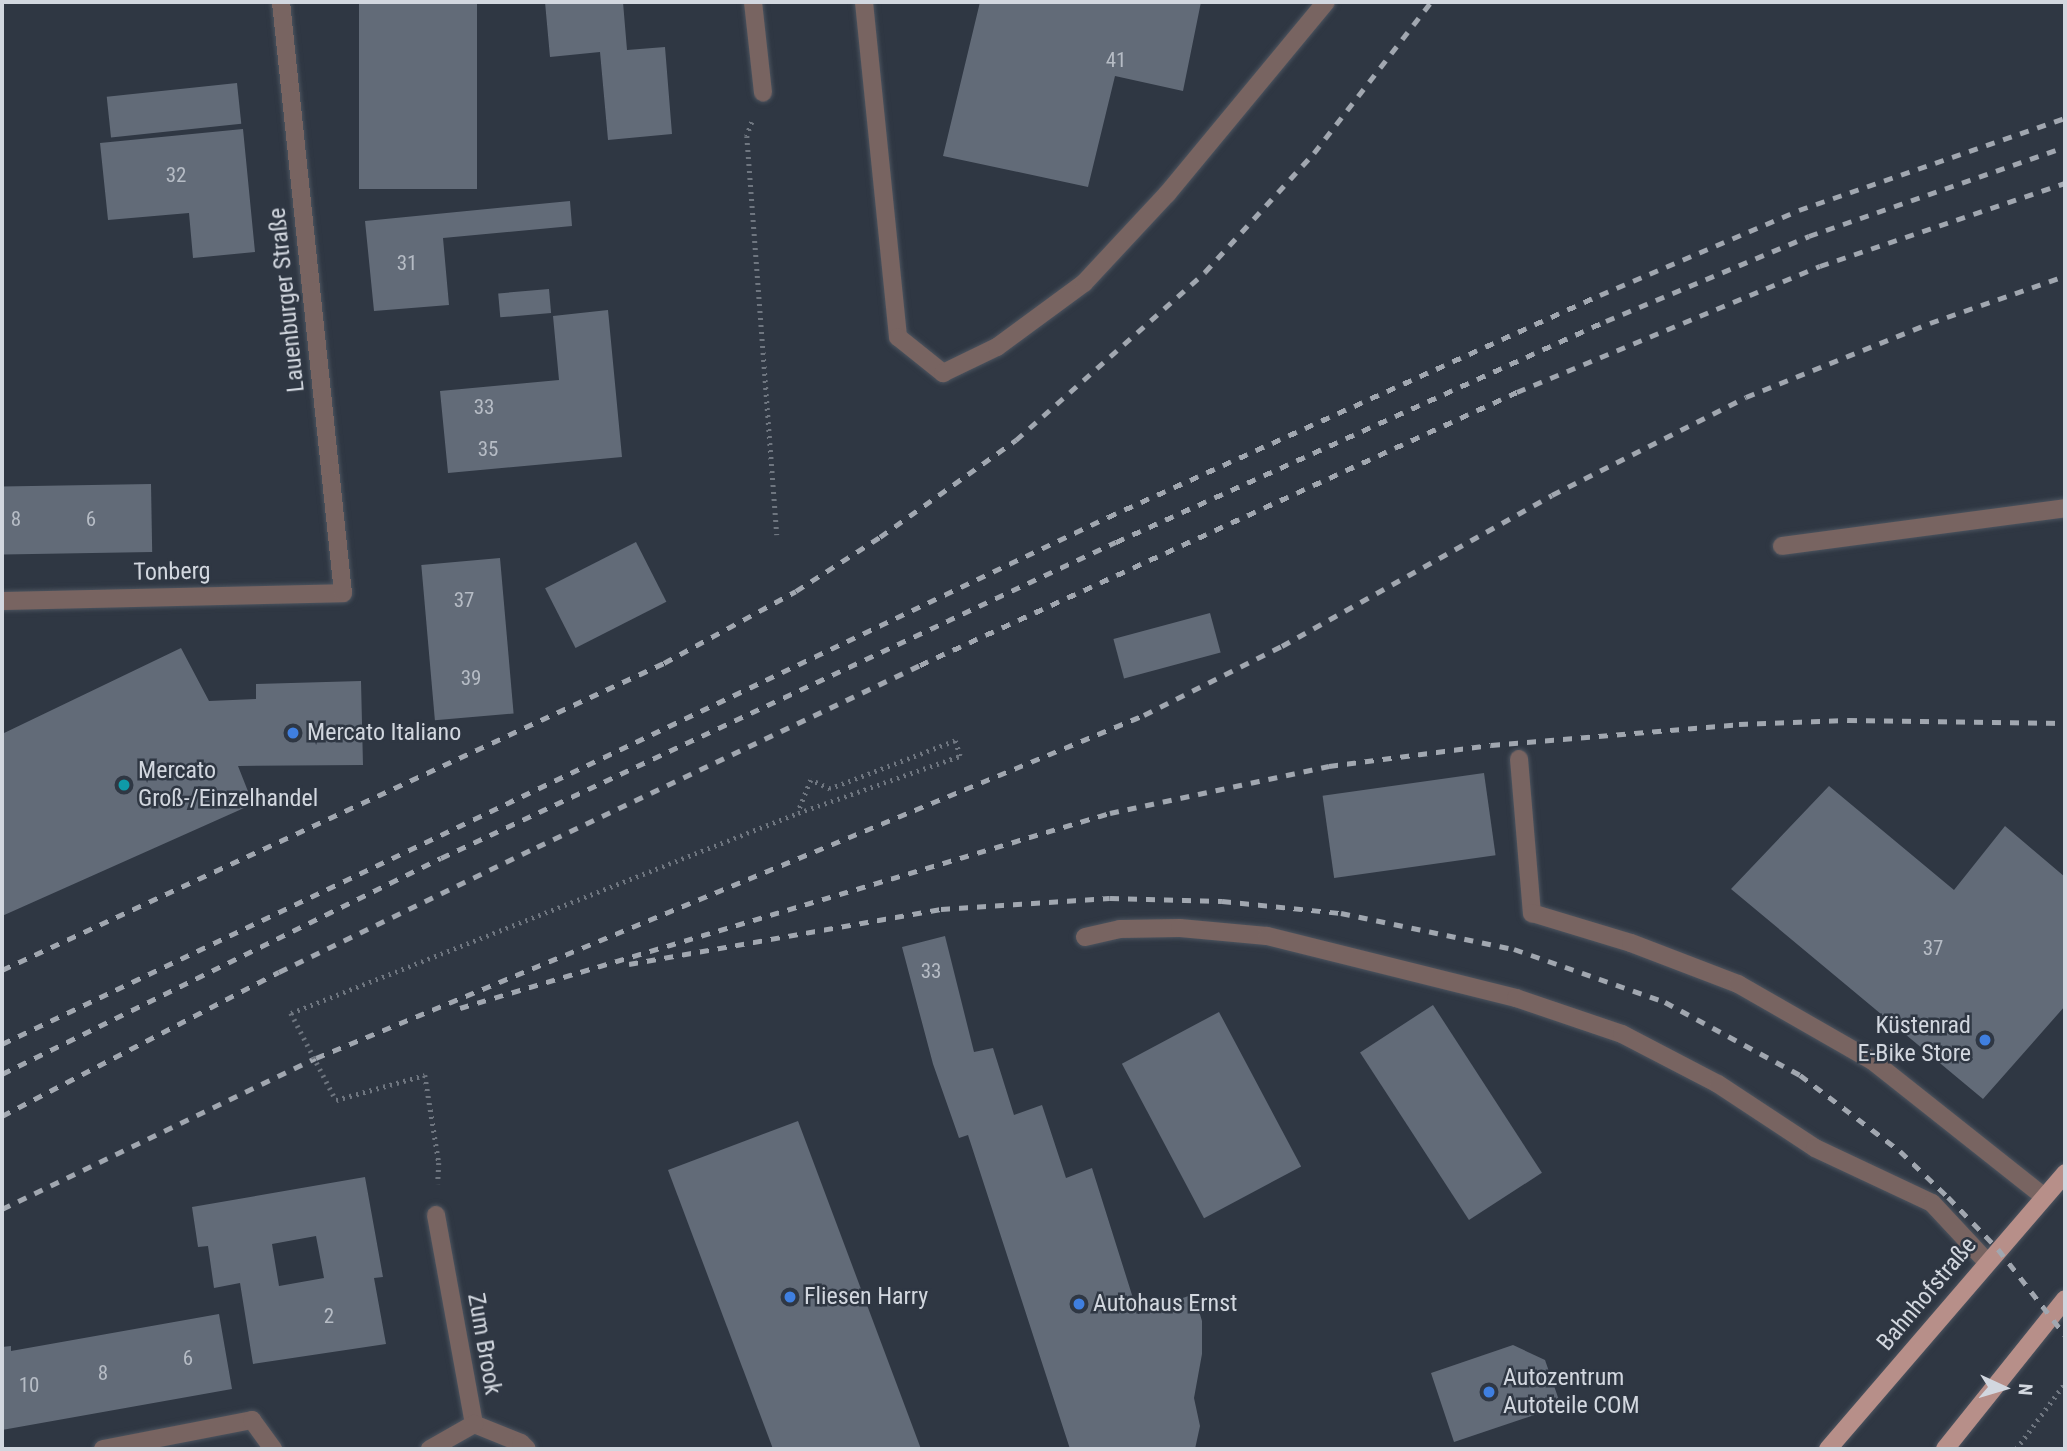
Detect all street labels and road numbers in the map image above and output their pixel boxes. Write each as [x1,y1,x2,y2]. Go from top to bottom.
street label: Lauenburger Straße [263,206,311,394]
street label: Tonberg [133,557,211,587]
street label: Bahnhofstraße [1871,1231,1983,1357]
street label: Zum Brook [461,1291,507,1397]

